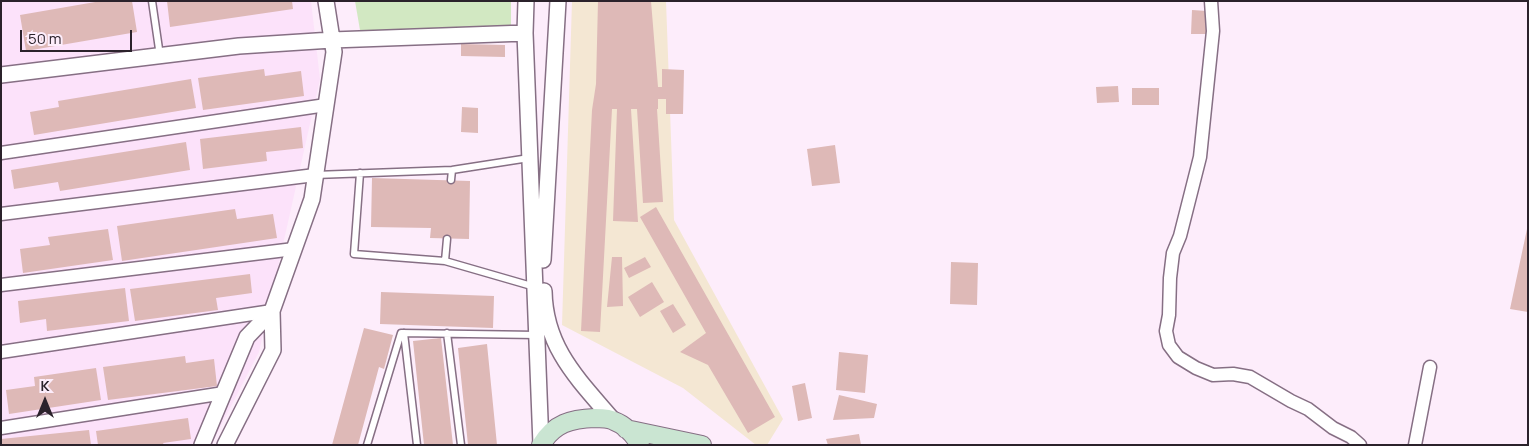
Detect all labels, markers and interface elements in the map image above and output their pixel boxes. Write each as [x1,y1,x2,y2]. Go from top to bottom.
scale bar [22,20,135,52]
text: 50 m [28,28,62,49]
north arrow [20,376,70,426]
text: K [40,376,50,395]

